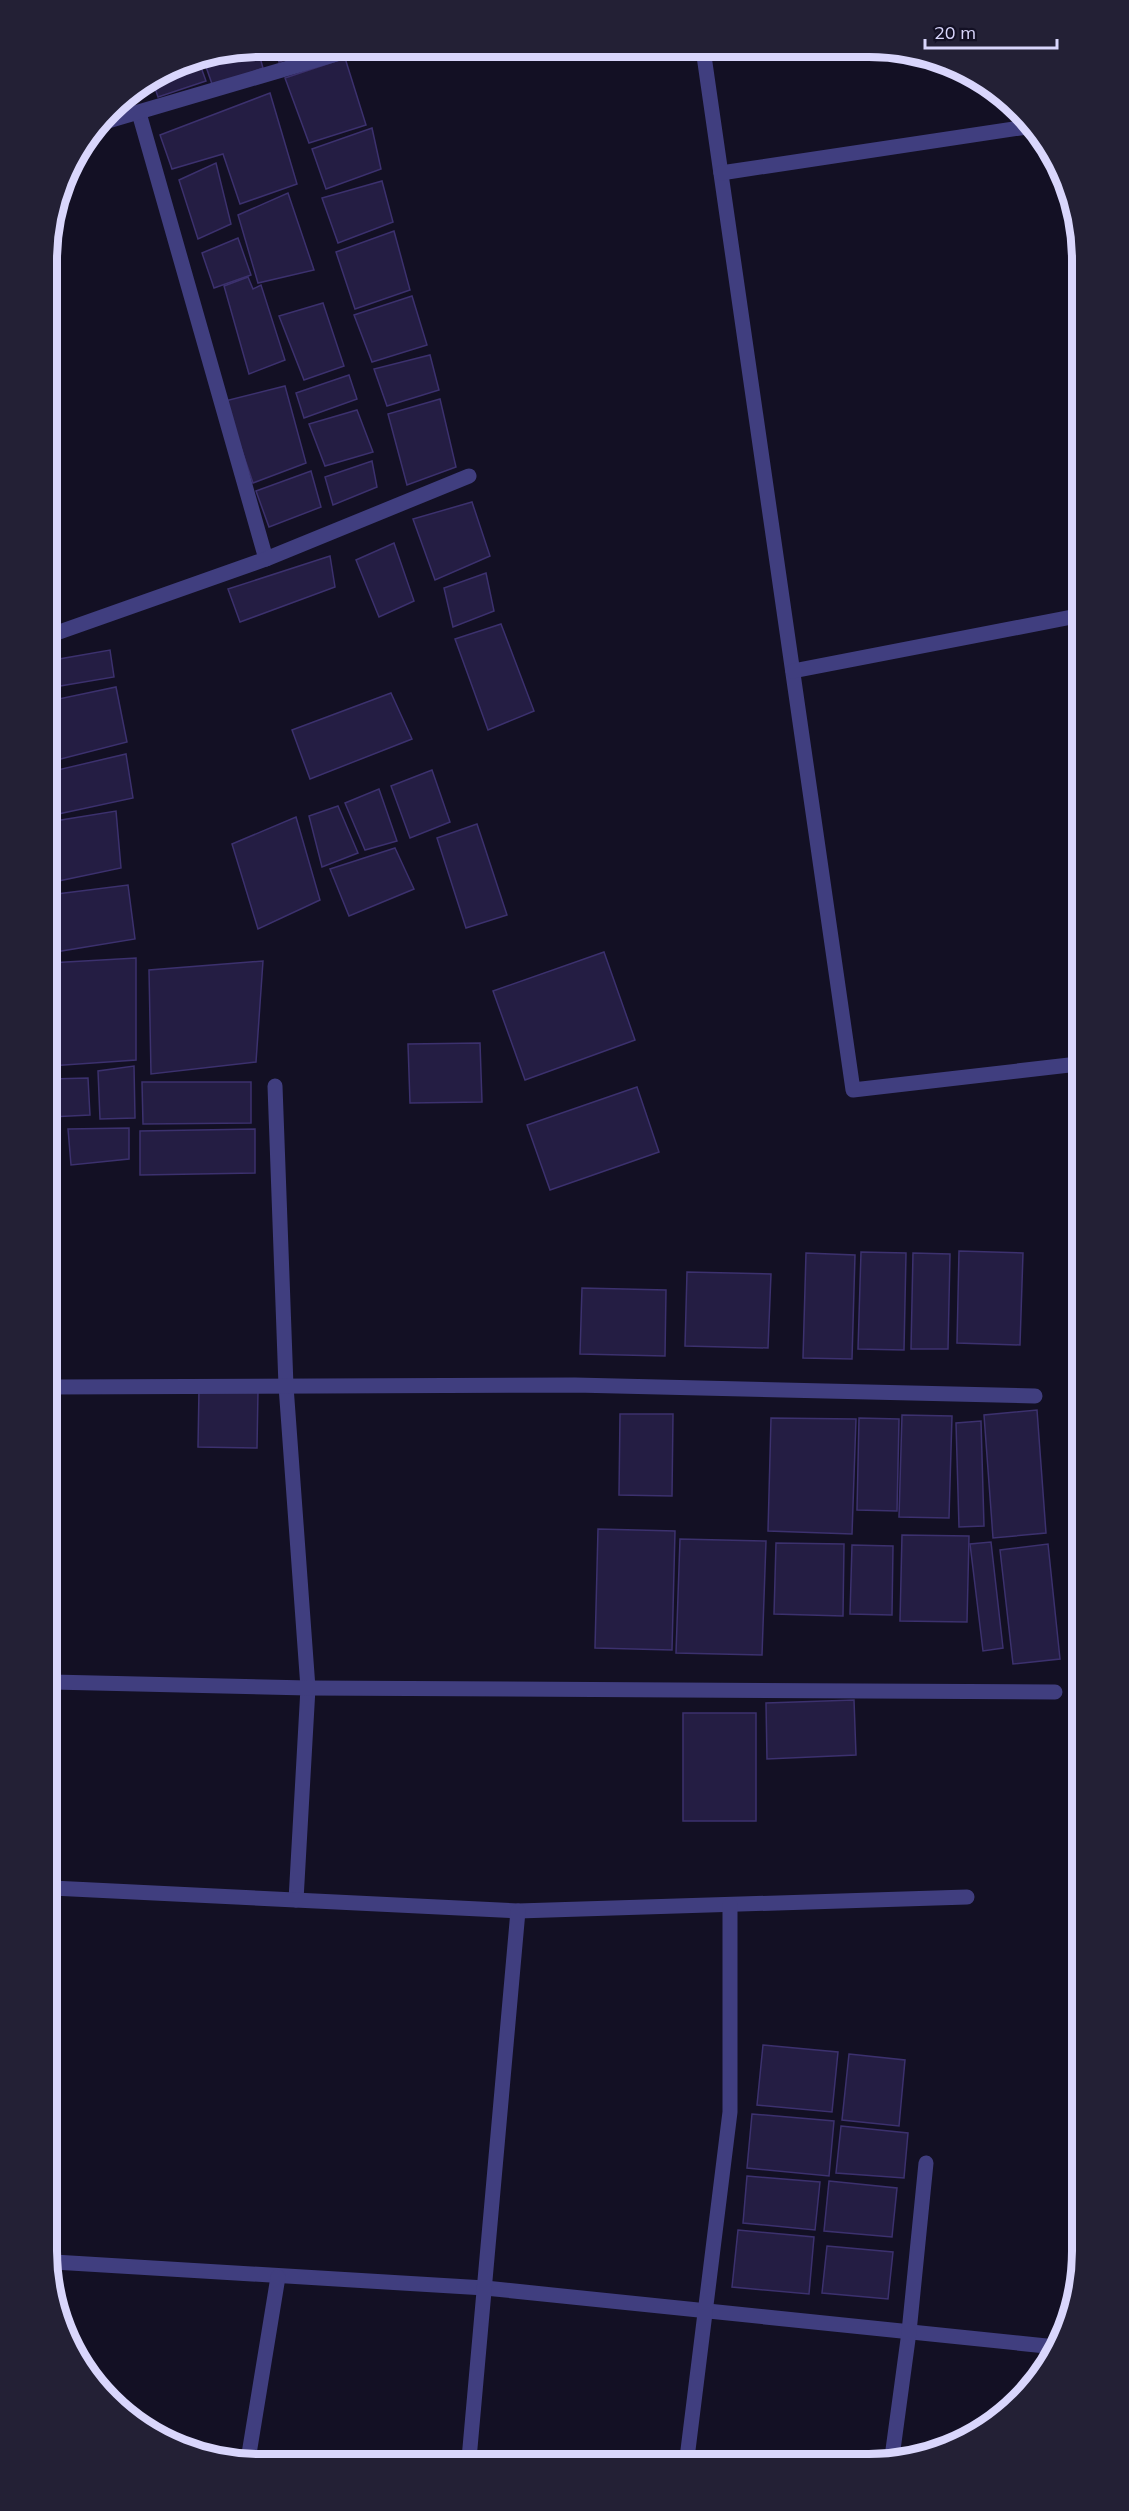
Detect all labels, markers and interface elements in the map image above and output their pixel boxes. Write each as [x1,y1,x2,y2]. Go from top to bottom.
scale bar [925,12,1057,50]
text: 20 m [934,21,976,44]

